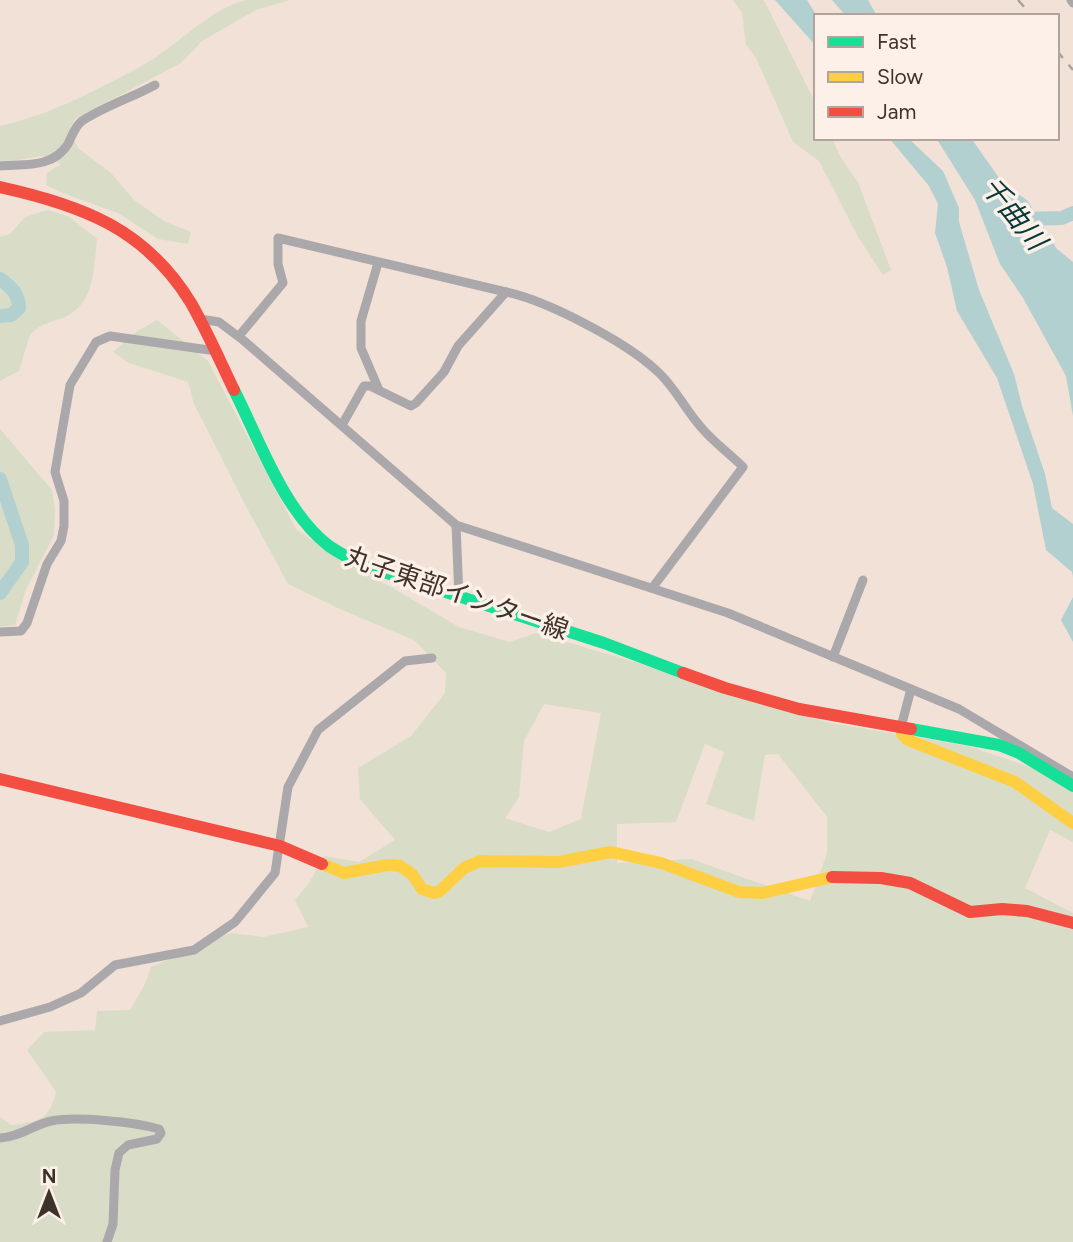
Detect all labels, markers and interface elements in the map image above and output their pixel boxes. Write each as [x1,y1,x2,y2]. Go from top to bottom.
legend [814,14,1059,140]
text: Fast [877,29,917,54]
text: Slow [877,64,923,89]
text: Jam [877,99,916,124]
water label: 千曲川 [974,170,1056,259]
street label: 丸子東部インター線 [341,540,573,646]
north arrow [14,1158,84,1228]
text: N [42,1165,56,1188]

